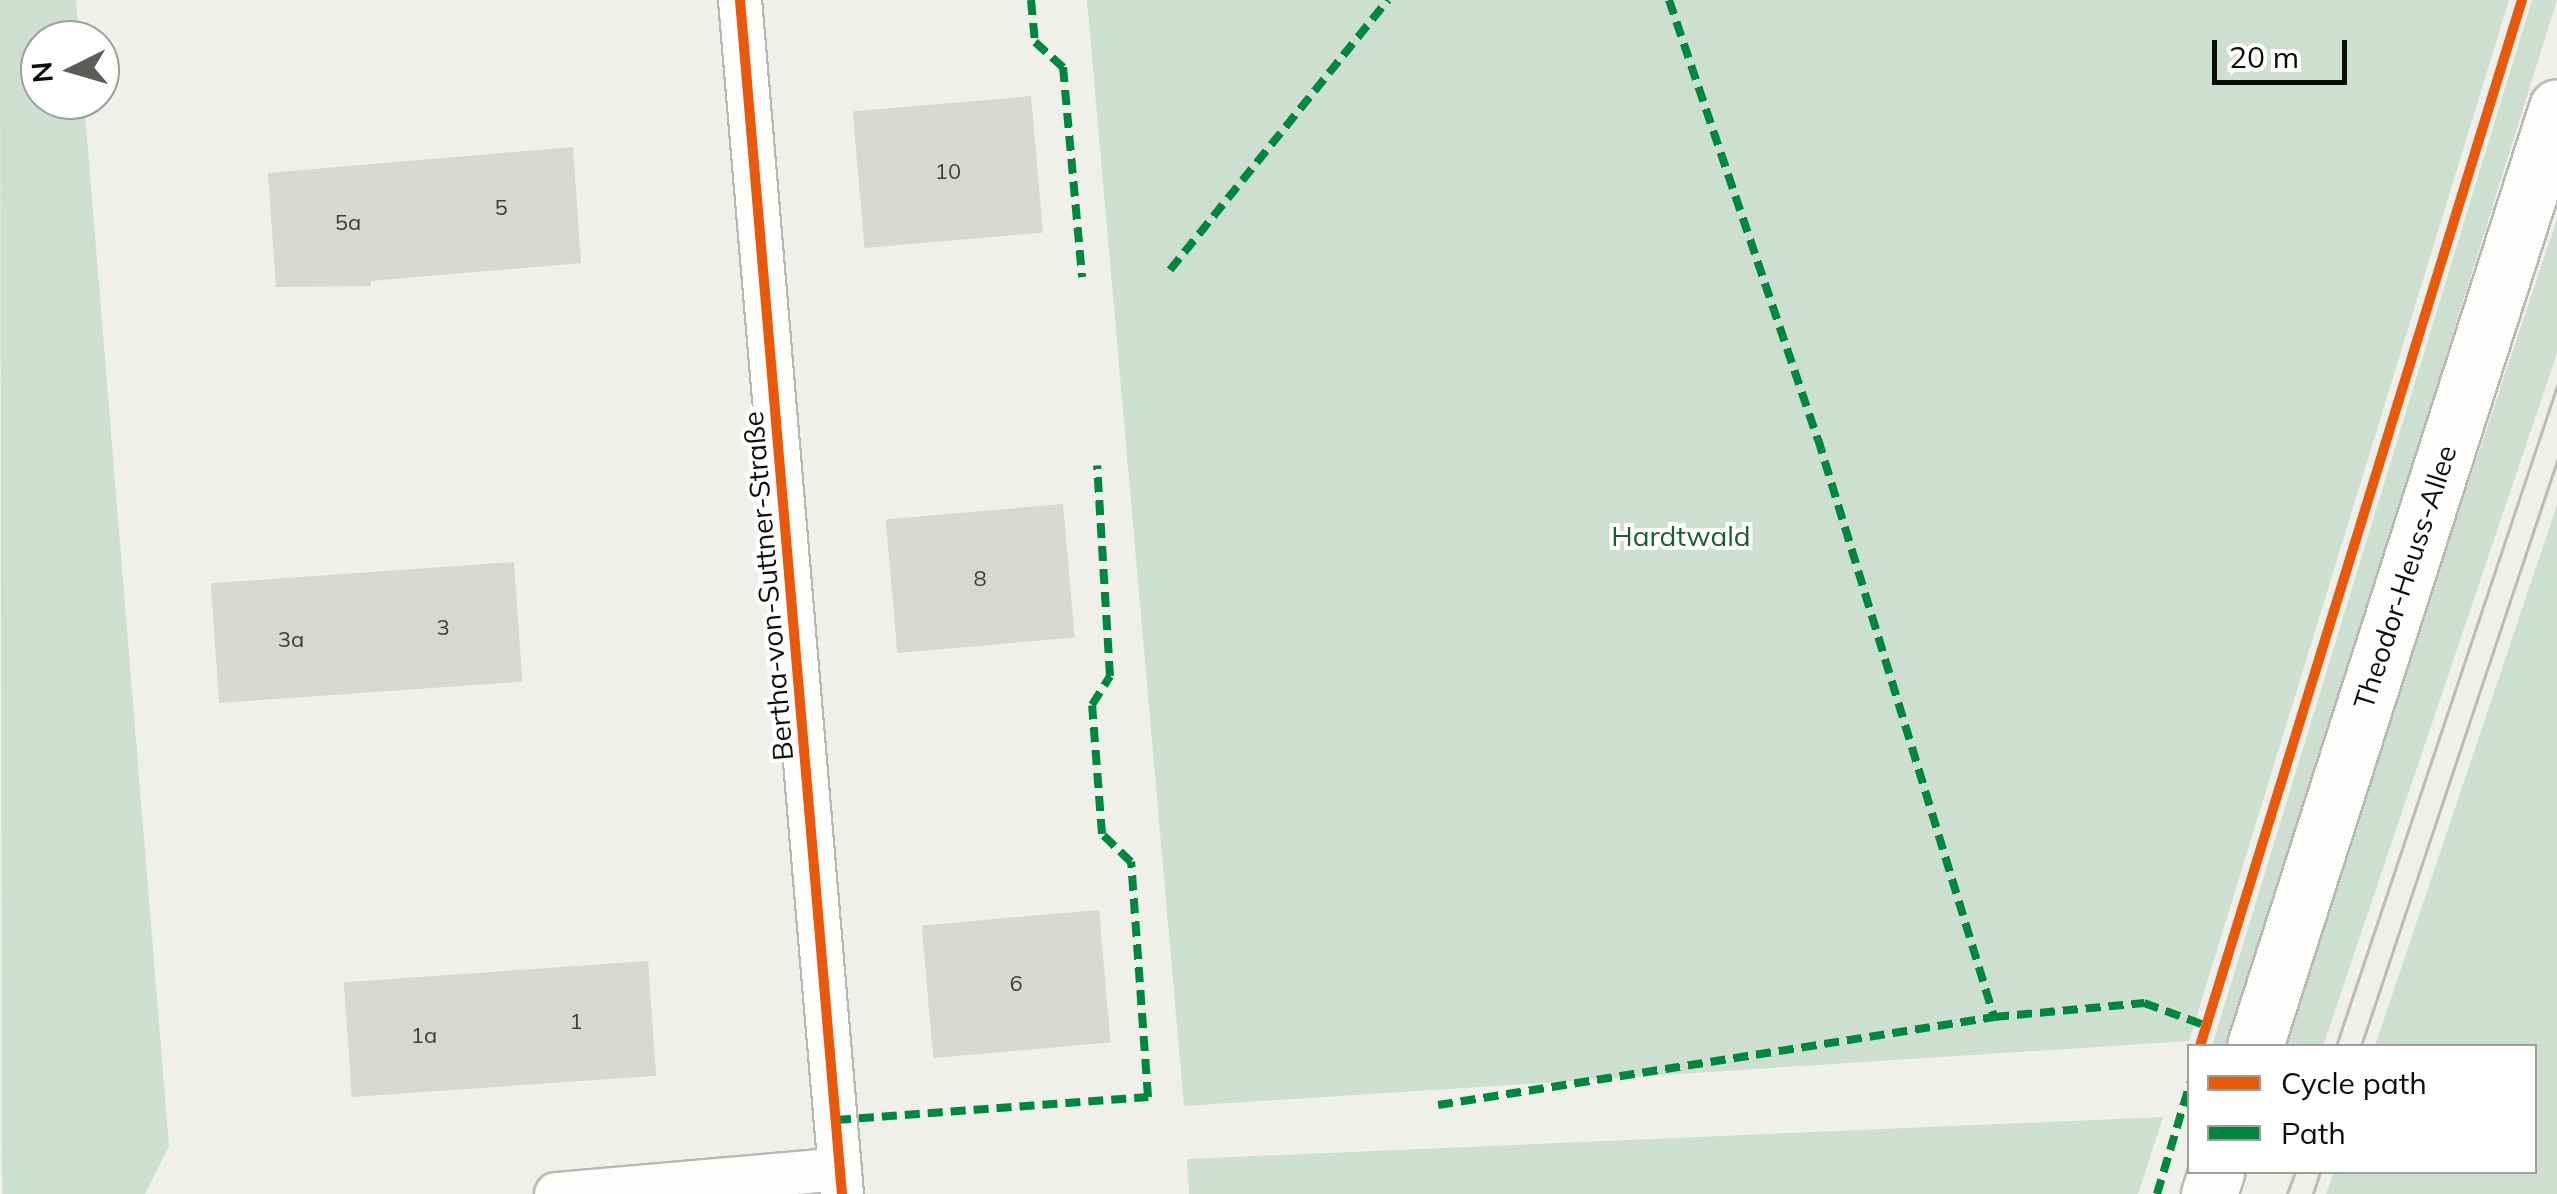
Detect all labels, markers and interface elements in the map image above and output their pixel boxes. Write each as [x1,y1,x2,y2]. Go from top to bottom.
north arrow [20,20,120,120]
scale bar [2217,20,2352,82]
text: 20 m [2229,38,2299,76]
text: N [23,60,60,85]
house number: 10 [935,159,961,185]
house number: 5 [494,195,508,221]
house number: 5a [335,210,361,236]
street label: Bertha-von-Suttner-Straße [736,410,800,762]
street label: Theodor-Heuss-Allee [2346,441,2464,713]
park label: Hardtwald [1611,519,1751,553]
house number: 8 [973,566,987,592]
house number: 3 [436,615,450,641]
house number: 3a [278,627,304,653]
house number: 6 [1009,971,1023,997]
house number: 1 [569,1009,583,1035]
house number: 1a [411,1023,437,1049]
legend [2187,1044,2537,1174]
text: Cycle path [2281,1064,2427,1102]
text: Path [2281,1114,2346,1152]

